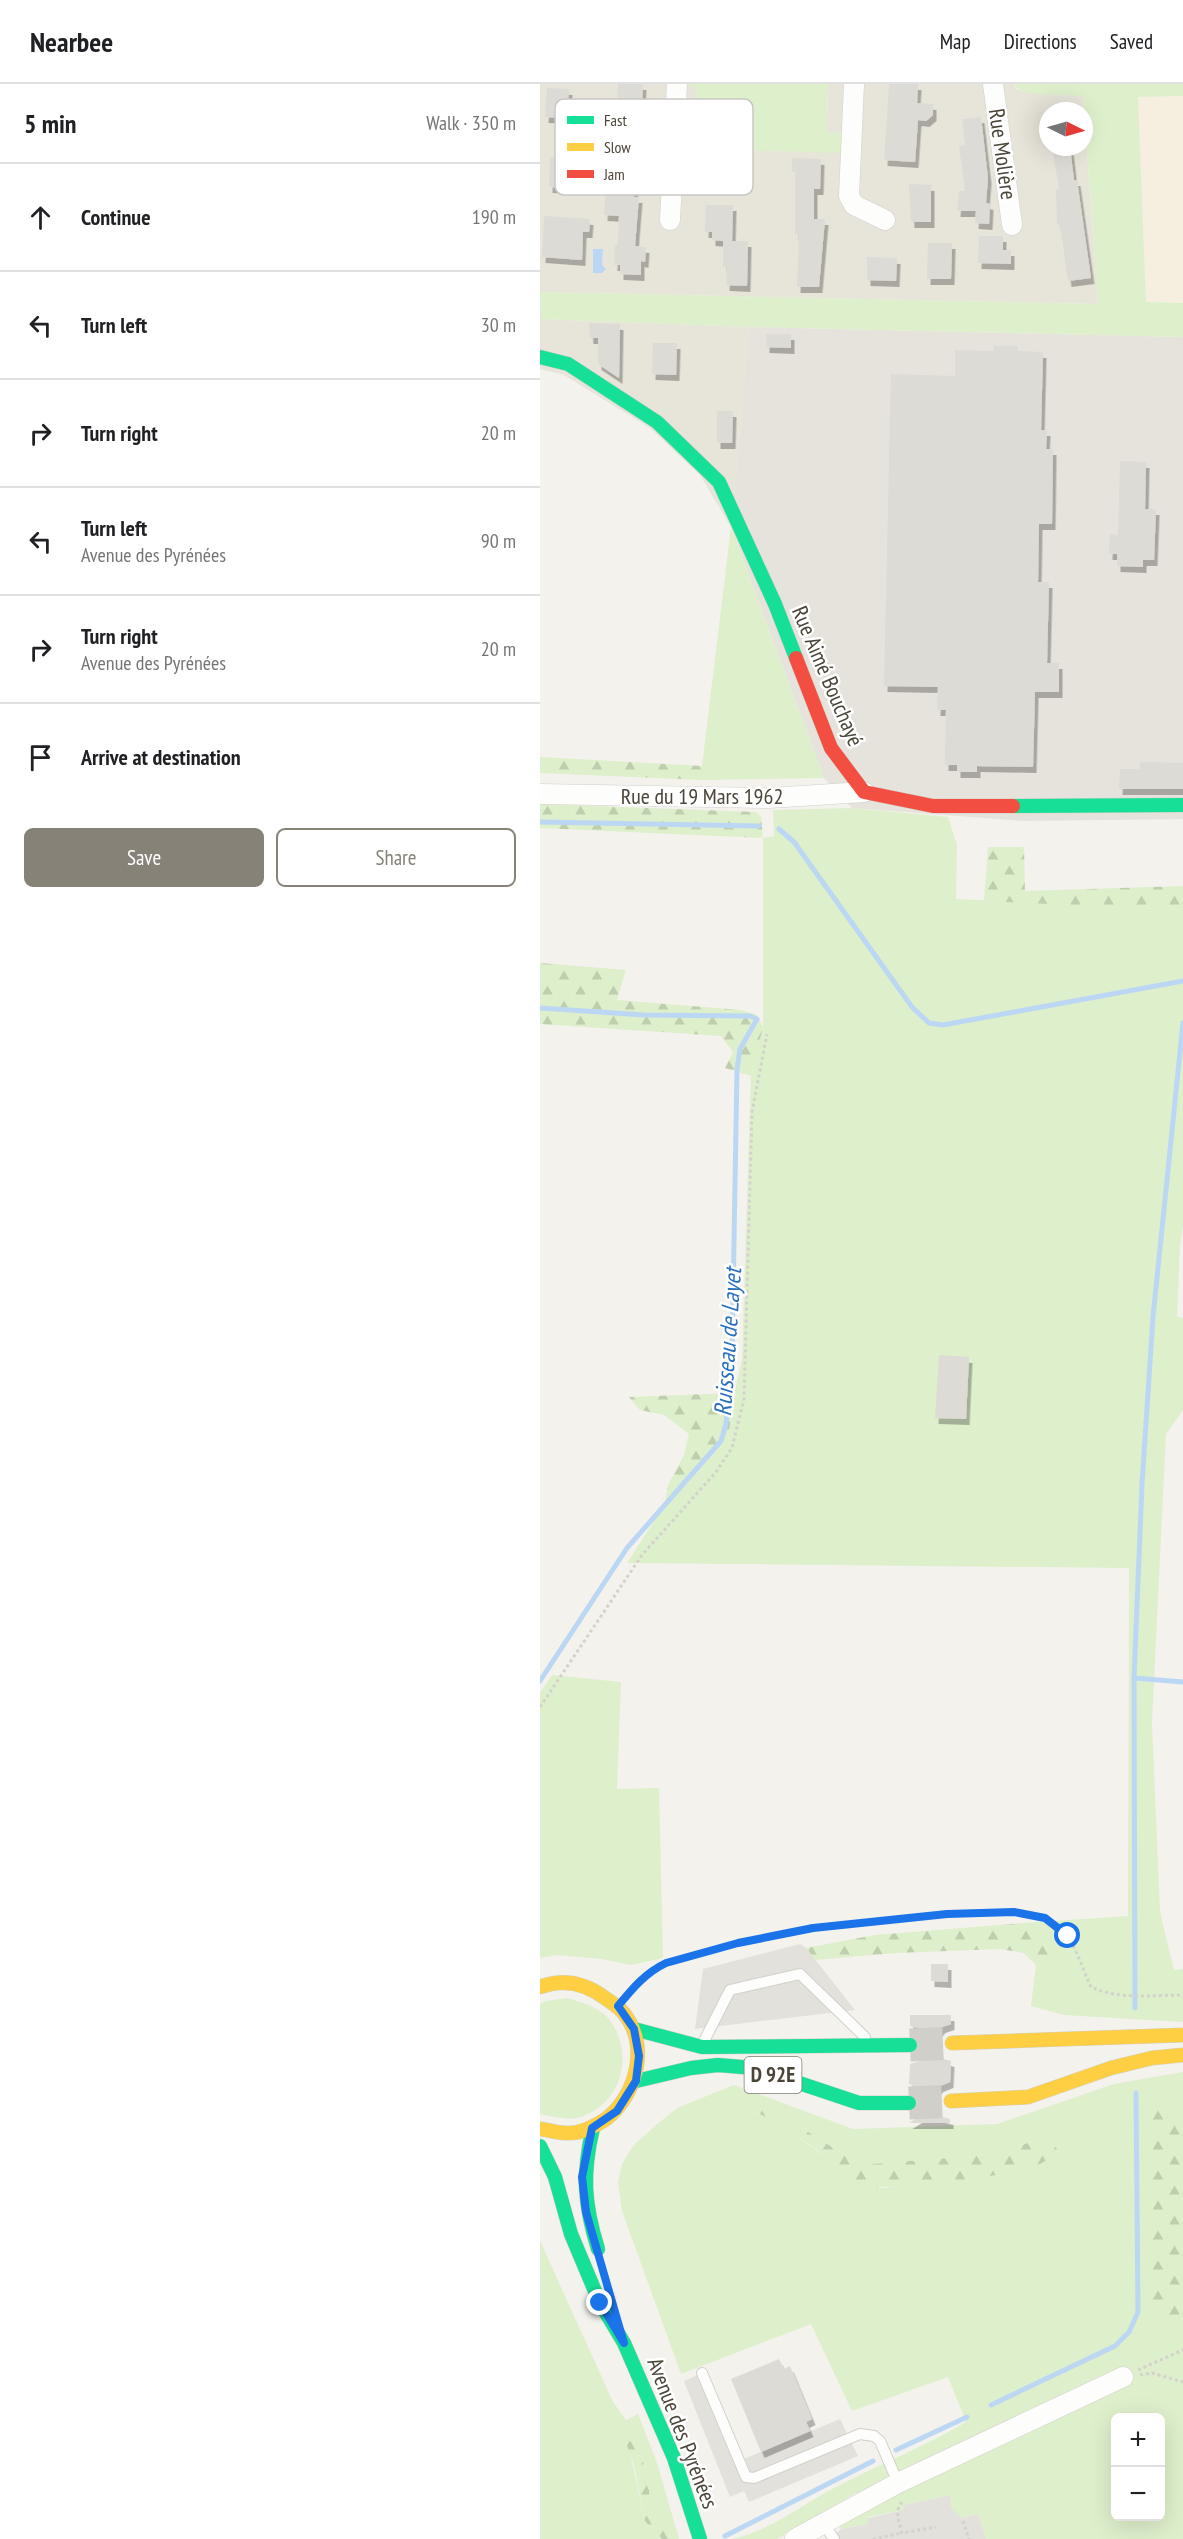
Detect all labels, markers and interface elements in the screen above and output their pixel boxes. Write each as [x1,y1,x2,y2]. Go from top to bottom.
text: Nearbee [30,23,113,60]
text: Map [940,28,971,55]
text: Directions [1004,28,1077,55]
text: Saved [1110,28,1153,55]
legend [555,99,753,195]
north arrow [1039,102,1093,156]
text: 5 min [24,107,77,140]
street label: Rue Molière [983,107,1023,201]
text: Walk · 350 m [426,110,516,136]
text: Fast [604,110,627,130]
text: Slow [604,137,631,157]
text: Jam [603,164,625,184]
icon: ahead [24,201,57,234]
text: Continue [81,203,151,231]
text: 190 m [472,204,516,230]
icon: left [24,309,57,342]
text: Turn left [81,311,147,339]
text: 30 m [481,312,516,338]
icon: right [24,417,57,450]
text: Turn right [81,419,158,447]
text: 20 m [481,420,516,446]
text: Turn left [81,514,147,542]
icon: left [24,525,57,558]
text: 90 m [481,528,516,554]
text: Avenue des Pyrénées [81,542,226,568]
street label: Rue Aimé Bouchayé [786,602,870,750]
text: Turn right [81,622,158,650]
icon: right [24,633,57,666]
text: 20 m [481,636,516,662]
text: Avenue des Pyrénées [81,650,226,676]
icon: arrive [24,741,57,774]
text: Arrive at destination [81,743,241,771]
street label: Rue du 19 Mars 1962 [621,782,783,810]
button: Save [24,828,264,887]
button: Share [276,828,516,887]
water label: Ruisseau de Layet [707,1264,748,1417]
route start [1054,1922,1080,1948]
road number: D 92E [744,2057,802,2093]
route end [586,2289,612,2315]
street label: Avenue des Pyrénées [641,2354,725,2512]
map controls [1111,2413,1165,2521]
button: + [1111,2413,1165,2467]
button: − [1111,2467,1165,2521]

